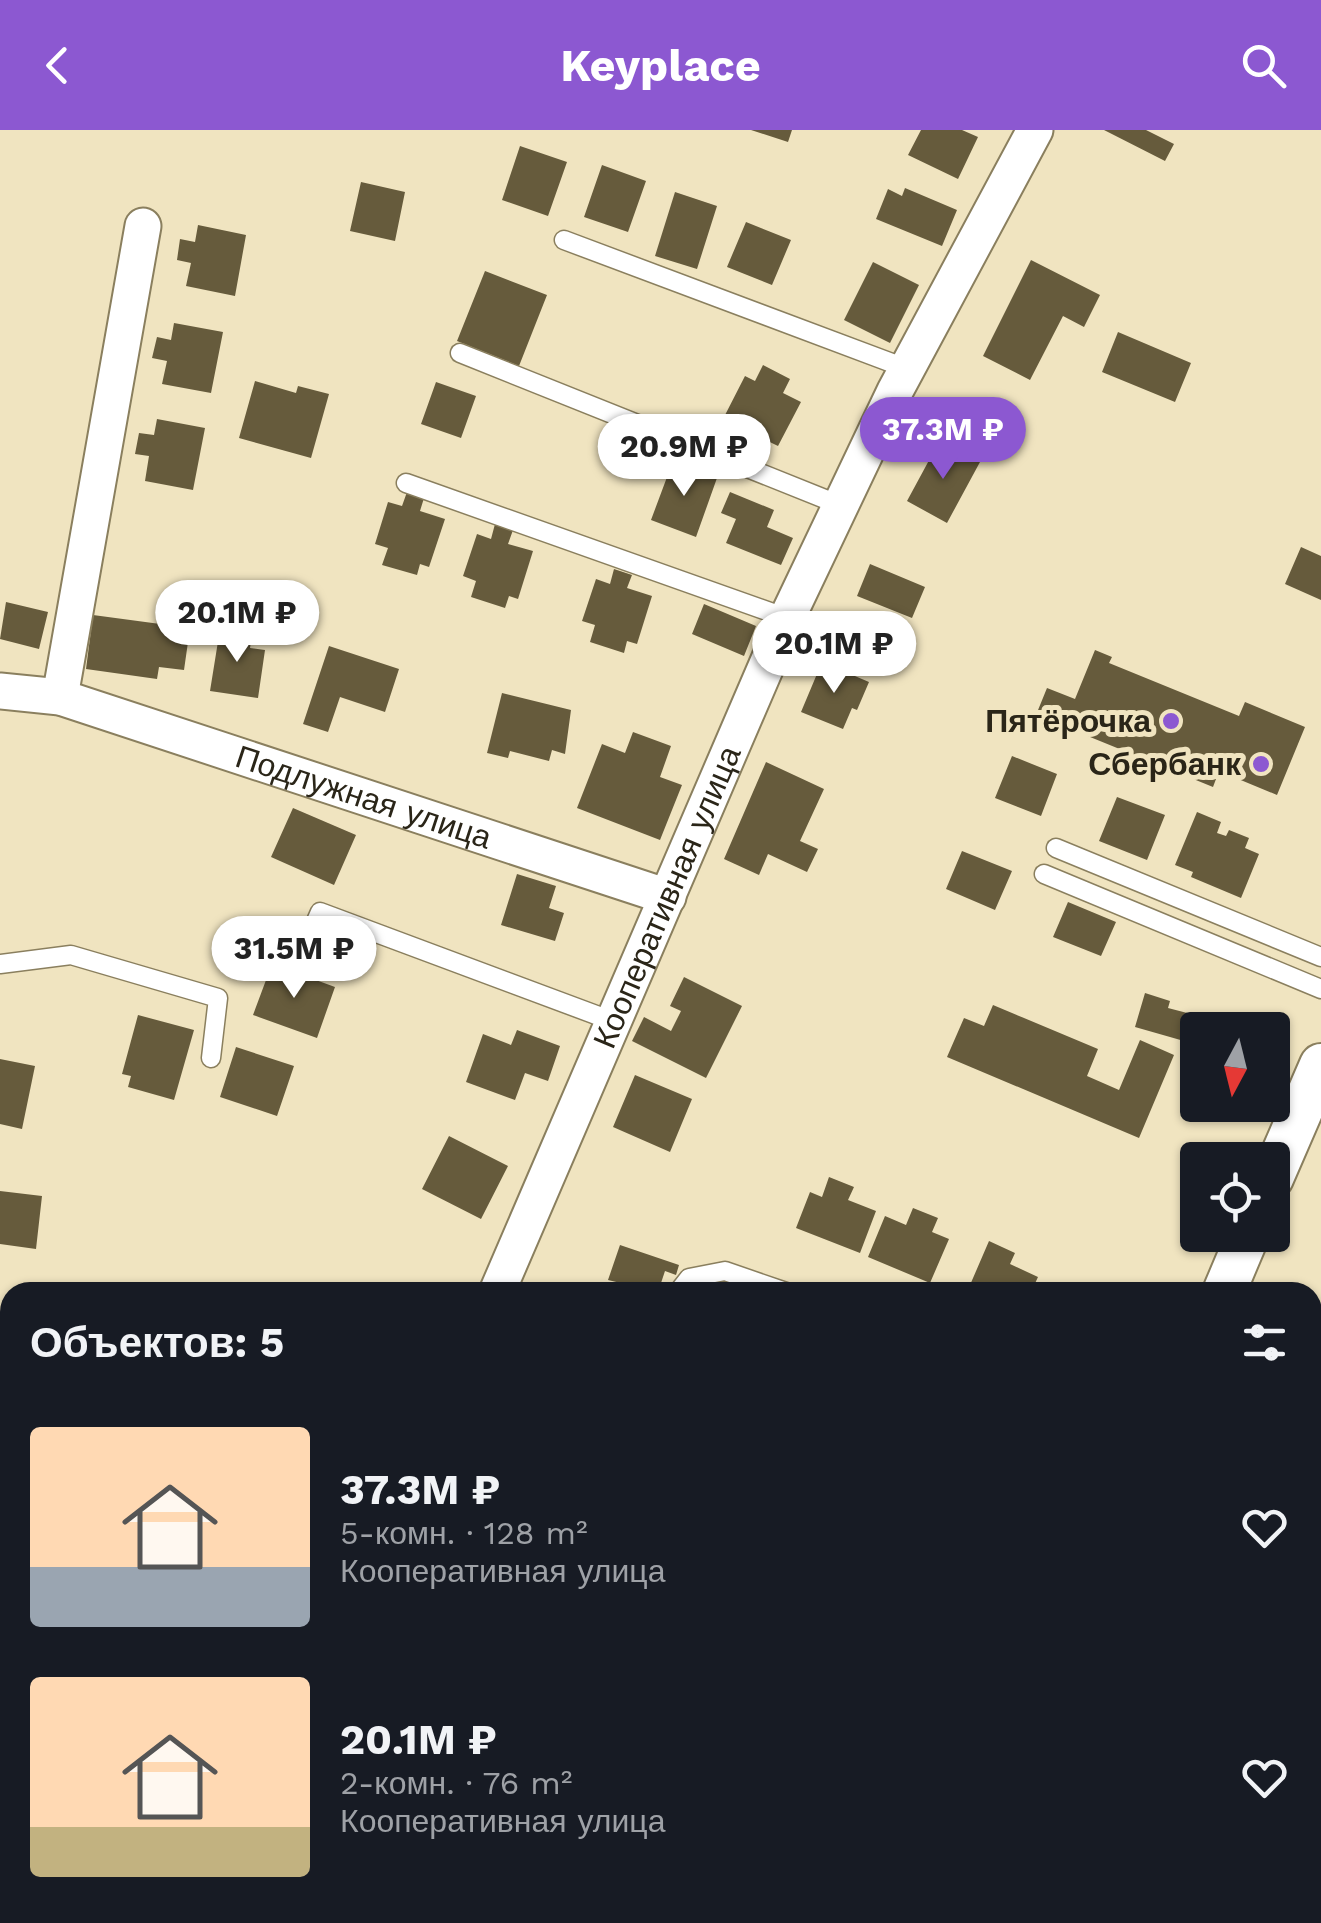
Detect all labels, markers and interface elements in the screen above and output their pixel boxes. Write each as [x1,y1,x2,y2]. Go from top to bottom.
icon: back [30,38,85,93]
icon: search [1236,38,1291,93]
text: Keyplace [560,39,761,92]
pin: 37.3M ₽ [851,397,1035,482]
text: 37.3M ₽ [882,410,1004,448]
pin: 20.9M ₽ [592,414,776,499]
text: 20.9M ₽ [620,427,748,465]
pin: 20.1M ₽ [145,580,329,665]
text: 20.1M ₽ [177,593,297,631]
pin: 20.1M ₽ [742,611,926,696]
text: 20.1M ₽ [774,624,894,662]
place label: Пятёрочка [985,702,1151,740]
marker: Пятёрочка [1160,710,1182,732]
street label: Подлужная улица [231,737,497,857]
street label: Кооперативная улица [585,740,749,1054]
place label: Сбербанк [1088,745,1242,783]
marker: Сбербанк [1250,753,1272,775]
pin: 31.5M ₽ [202,916,386,1001]
text: 31.5M ₽ [234,929,355,967]
north arrow [1180,1012,1290,1122]
map controls [1180,1012,1290,1252]
button: locate [1180,1142,1290,1252]
icon: filters [1237,1315,1292,1370]
text: Объектов: 5 [30,1318,284,1367]
text: 37.3M ₽ [340,1465,500,1514]
icon: home [110,1467,230,1587]
icon: heart [1237,1500,1292,1555]
text: 5-комн. · 128 m² [340,1514,588,1552]
text: Кооперативная улица [340,1552,665,1590]
text: 20.1M ₽ [340,1715,497,1764]
icon: home [110,1717,230,1837]
icon: heart [1237,1750,1292,1805]
text: 2-комн. · 76 m² [340,1764,572,1802]
text: Кооперативная улица [340,1802,665,1840]

